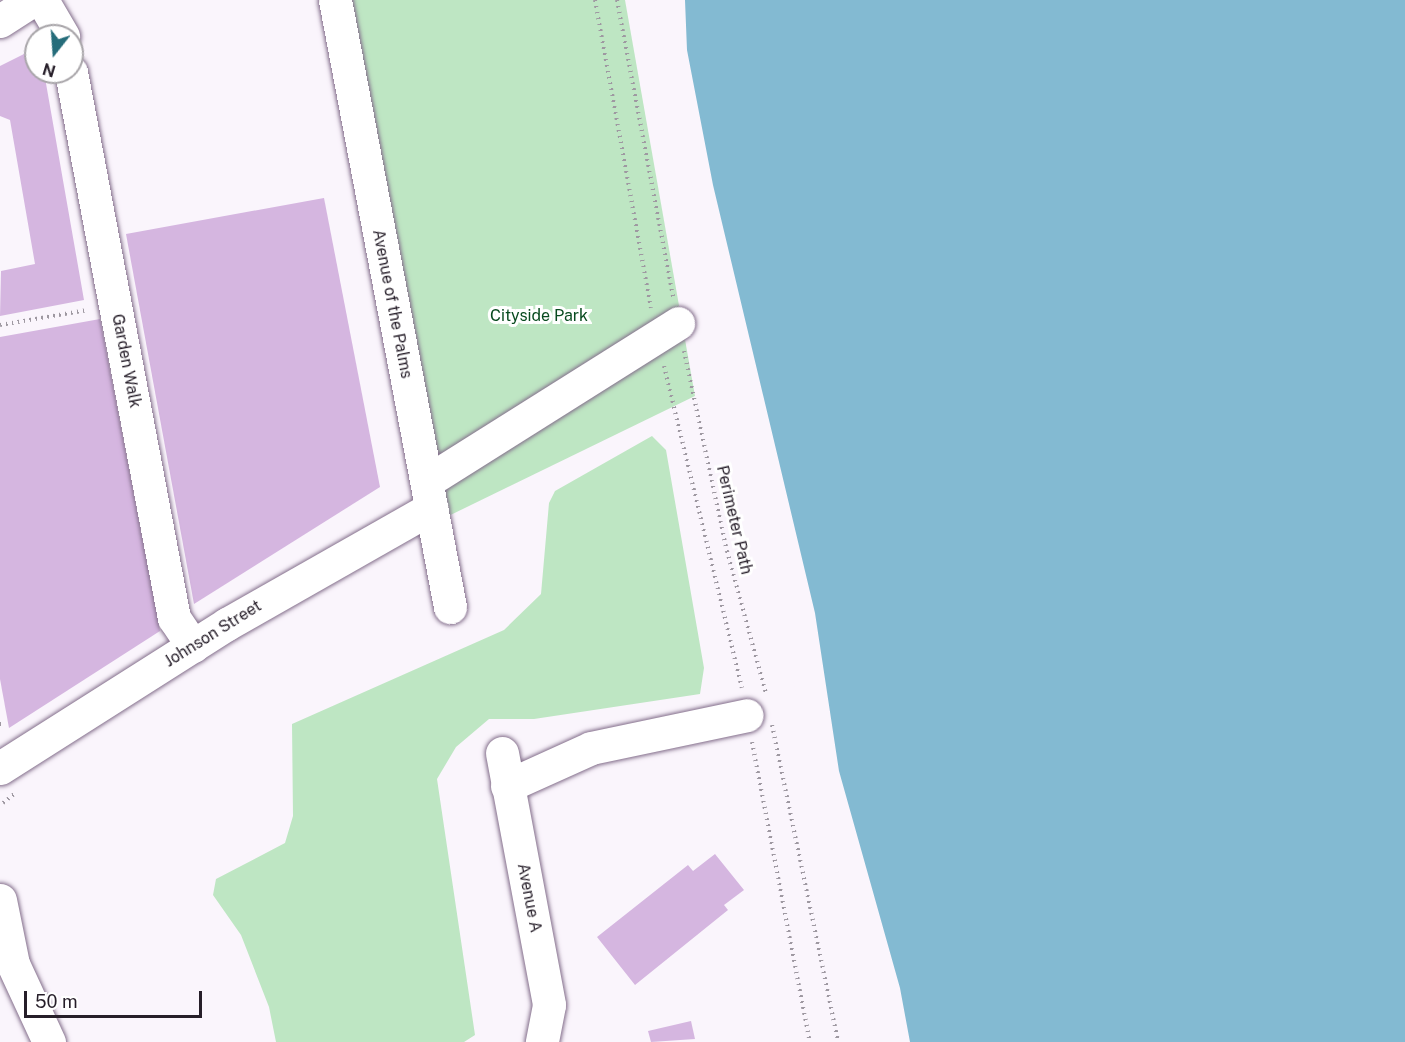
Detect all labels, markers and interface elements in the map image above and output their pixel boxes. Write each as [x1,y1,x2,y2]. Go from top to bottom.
north arrow [24,24,84,84]
text: N [40,59,58,81]
street label: Avenue of the Palms [368,228,416,380]
park label: Cityside Park [490,306,588,326]
street label: Garden Walk [107,312,145,410]
street label: Perimeter Path [712,464,756,576]
street label: Johnson Street [161,597,265,671]
street label: Avenue A [513,862,545,934]
scale bar [27,979,206,1017]
text: 50 m [35,991,78,1012]

